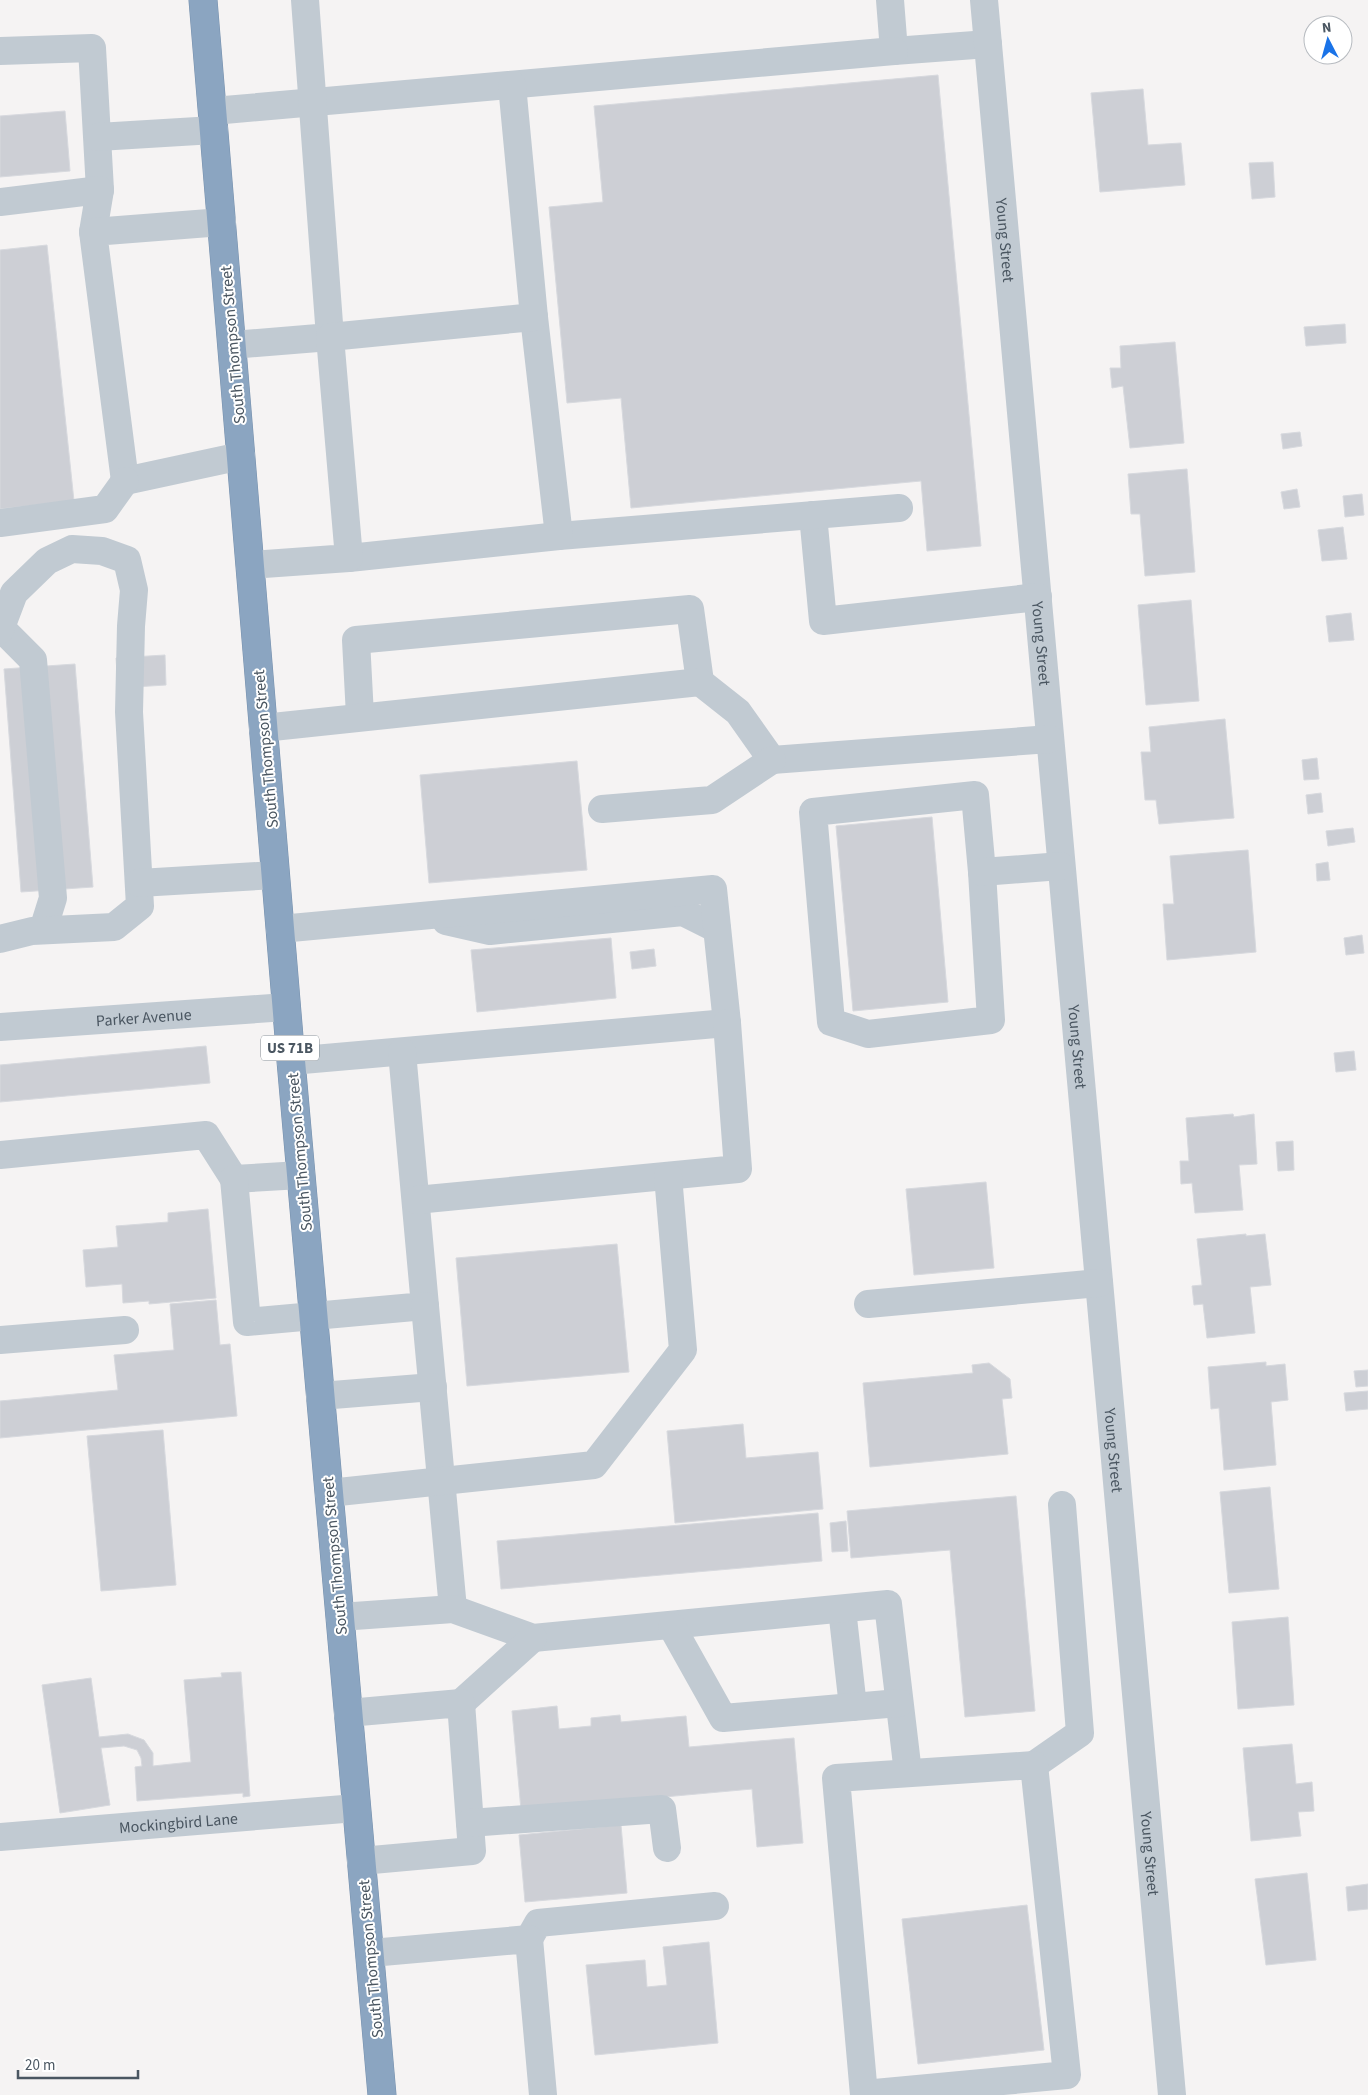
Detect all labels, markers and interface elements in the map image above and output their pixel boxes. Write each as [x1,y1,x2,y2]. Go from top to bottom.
north arrow [1303,15,1353,65]
text: N [1321,18,1332,38]
street label: Young Street [990,196,1019,284]
street label: South Thompson Street [215,264,251,425]
street label: Young Street [1026,599,1056,687]
street label: South Thompson Street [248,668,284,829]
street label: Young Street [1062,1003,1092,1091]
street label: Parker Avenue [95,1004,192,1032]
road number: US 71B [261,1036,319,1060]
street label: South Thompson Street [282,1071,318,1232]
street label: Young Street [1098,1406,1128,1494]
street label: South Thompson Street [317,1475,353,1636]
street label: Mockingbird Lane [118,1808,239,1839]
street label: Young Street [1135,1810,1164,1897]
street label: South Thompson Street [353,1878,389,2039]
scale bar [18,2048,138,2080]
text: 20 m [25,2055,55,2076]

